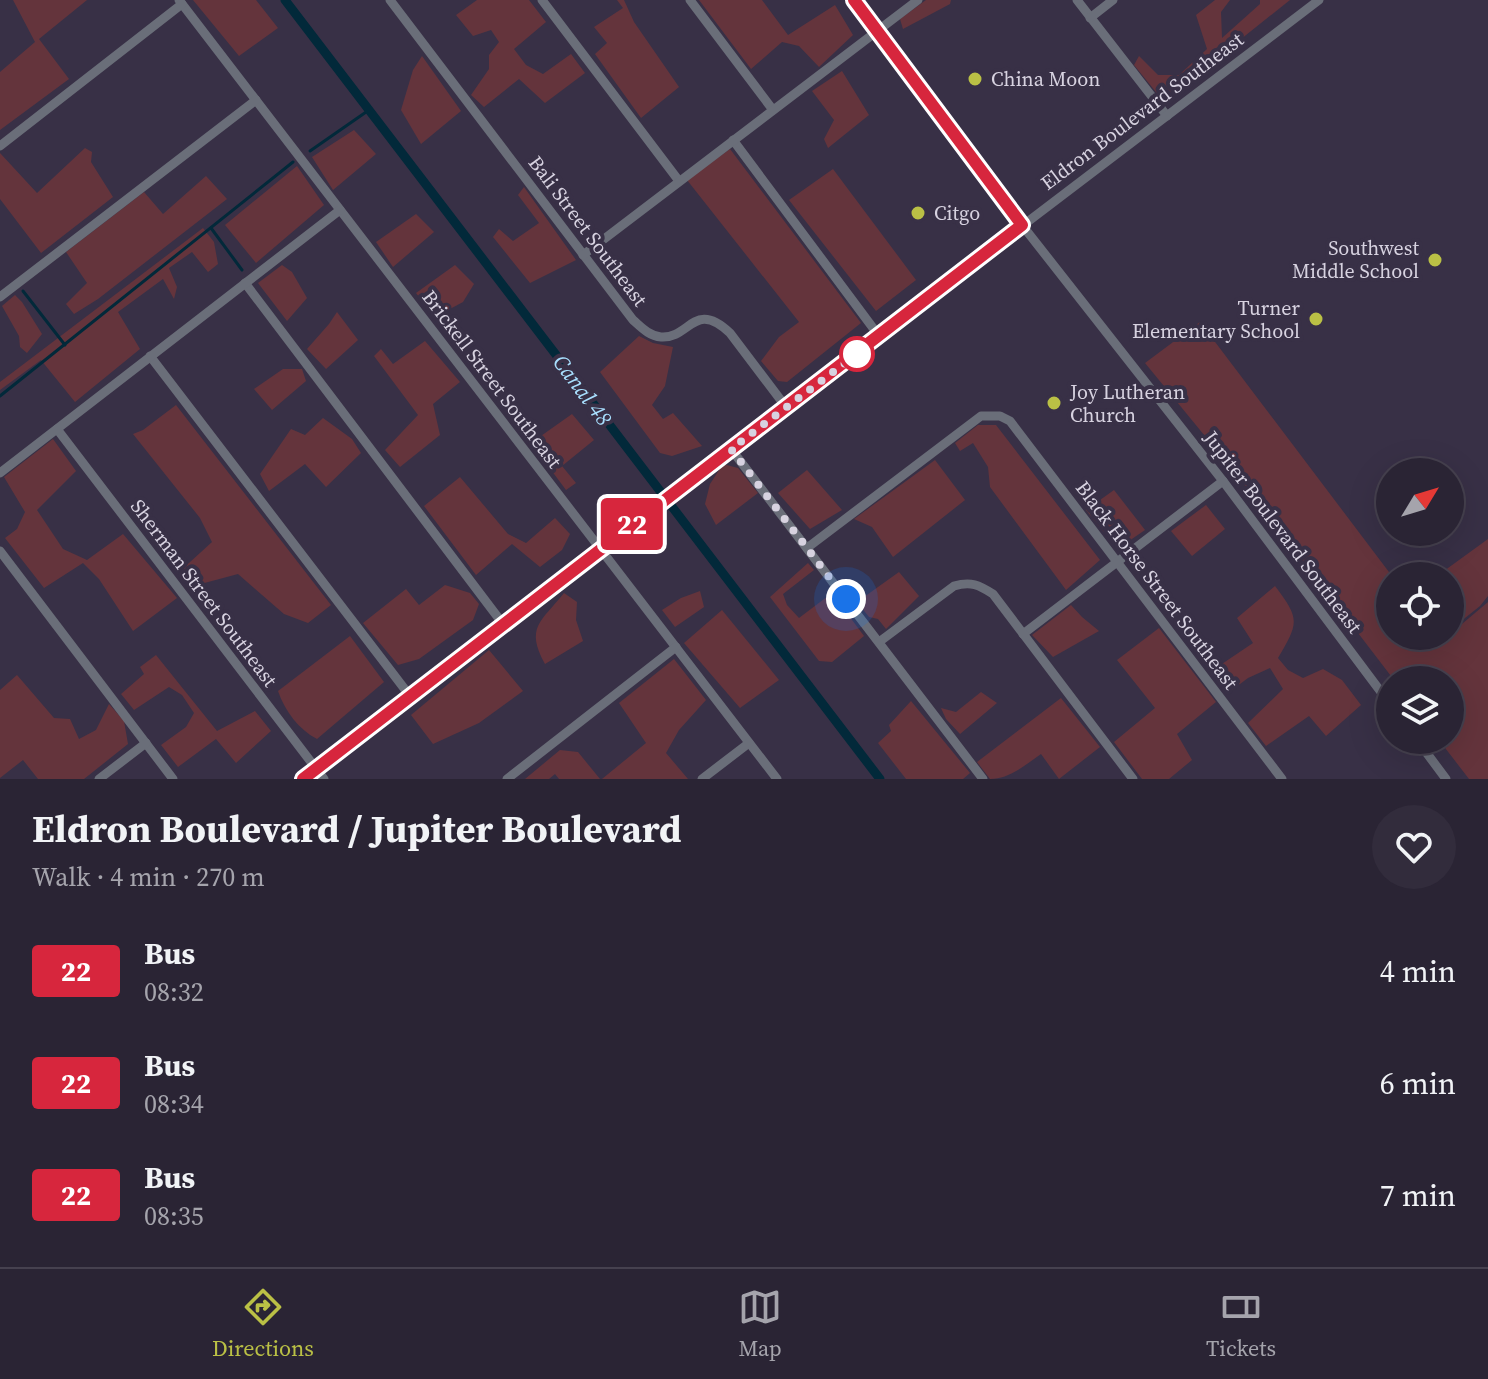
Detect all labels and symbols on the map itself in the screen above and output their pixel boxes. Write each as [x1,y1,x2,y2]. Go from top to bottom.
street label: Eldron Boulevard Southeast [1035,25,1249,197]
place label: China Moon [991,65,1100,93]
marker: China Moon [966,70,984,88]
street label: Bali Street Southeast [522,150,654,313]
place label: Citgo [934,199,980,227]
marker: Citgo [909,204,927,222]
place label: Southwest Middle School [1292,234,1419,285]
marker: Southwest Middle School [1426,251,1444,269]
street label: Brickell Street Southeast [416,284,569,474]
place label: Turner Elementary School [1132,294,1301,345]
marker: Turner Elementary School [1307,310,1325,328]
unlabelled marker [840,337,874,371]
water label: Canal 48 [546,348,620,432]
place label: Joy Lutheran Church [1069,378,1185,429]
marker: Joy Lutheran Church [1045,394,1063,412]
street label: Jupiter Boulevard Southeast [1197,424,1369,640]
north arrow [1376,458,1464,546]
street label: Black Horse Street Southeast [1069,475,1245,695]
street label: Sherman Street Southeast [124,493,284,693]
line badge: 22 [596,498,668,550]
your location [826,579,866,619]

